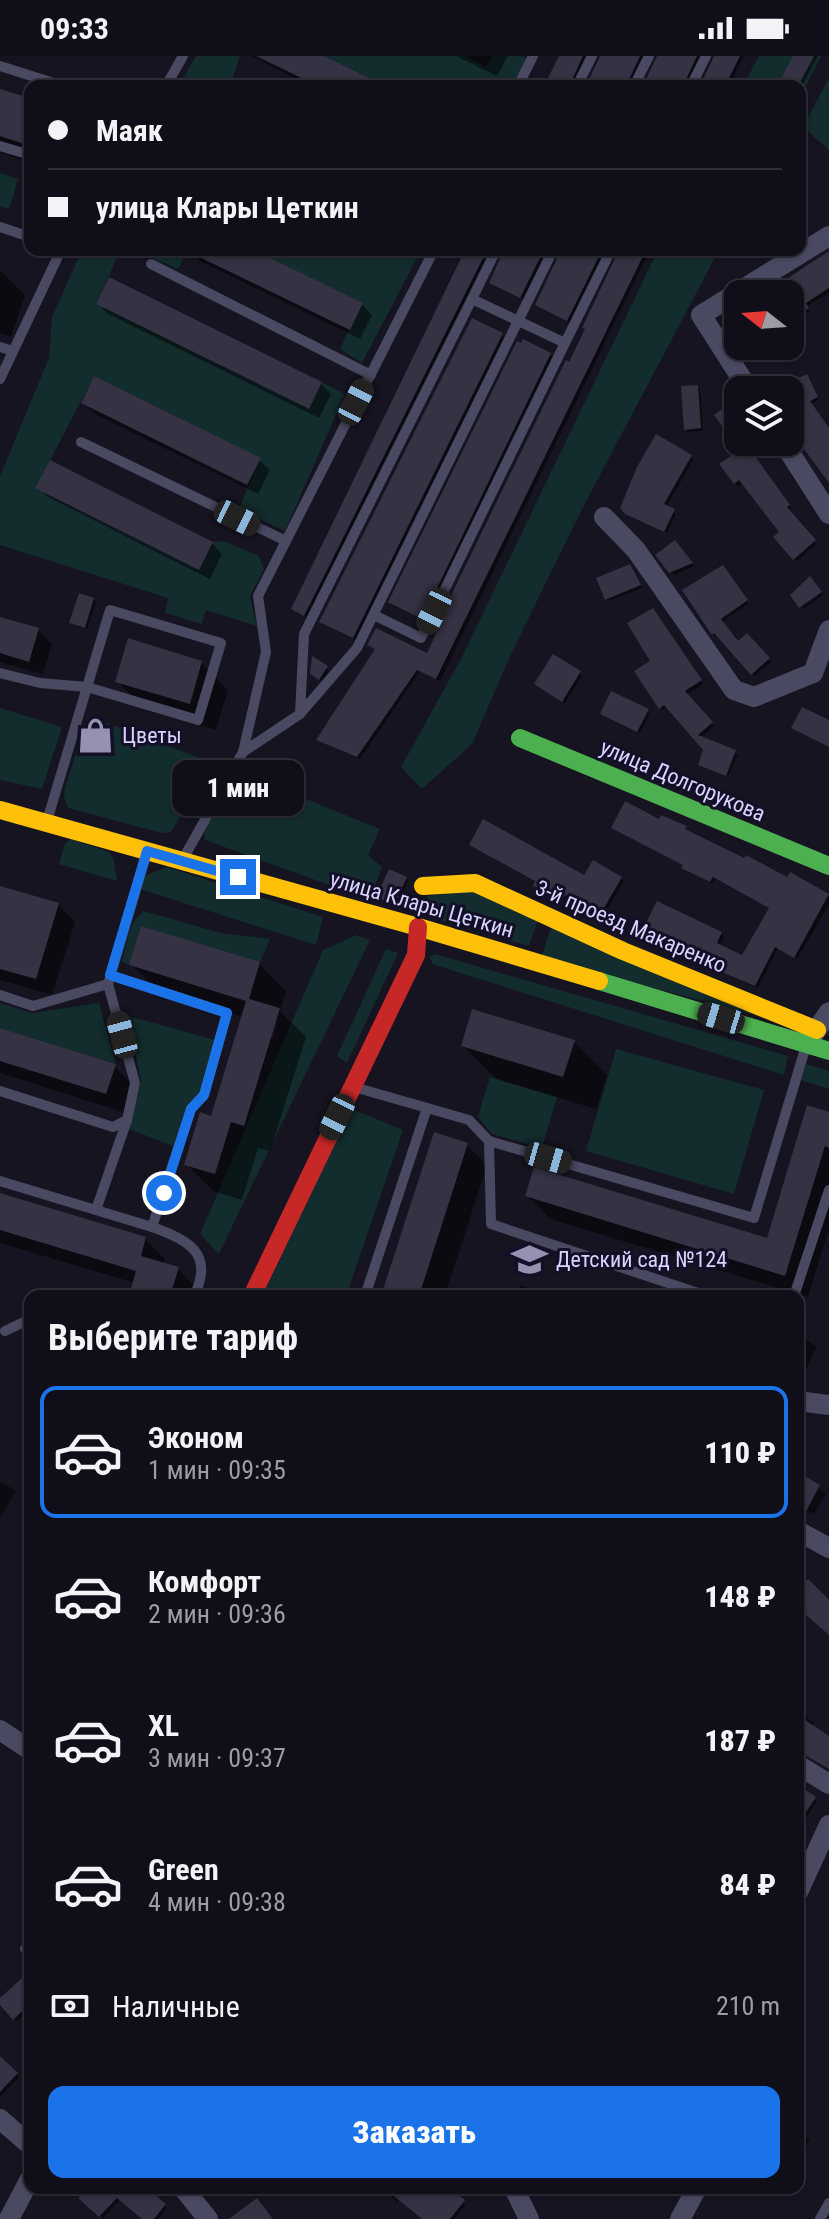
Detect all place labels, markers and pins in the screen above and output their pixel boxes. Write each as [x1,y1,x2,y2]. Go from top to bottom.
shop icon: Цветы [77,716,115,754]
place label: Цветы [122,723,182,748]
school or university icon: Детский сад №124 [511,1240,549,1278]
place label: Детский сад №124 [556,1247,727,1272]

